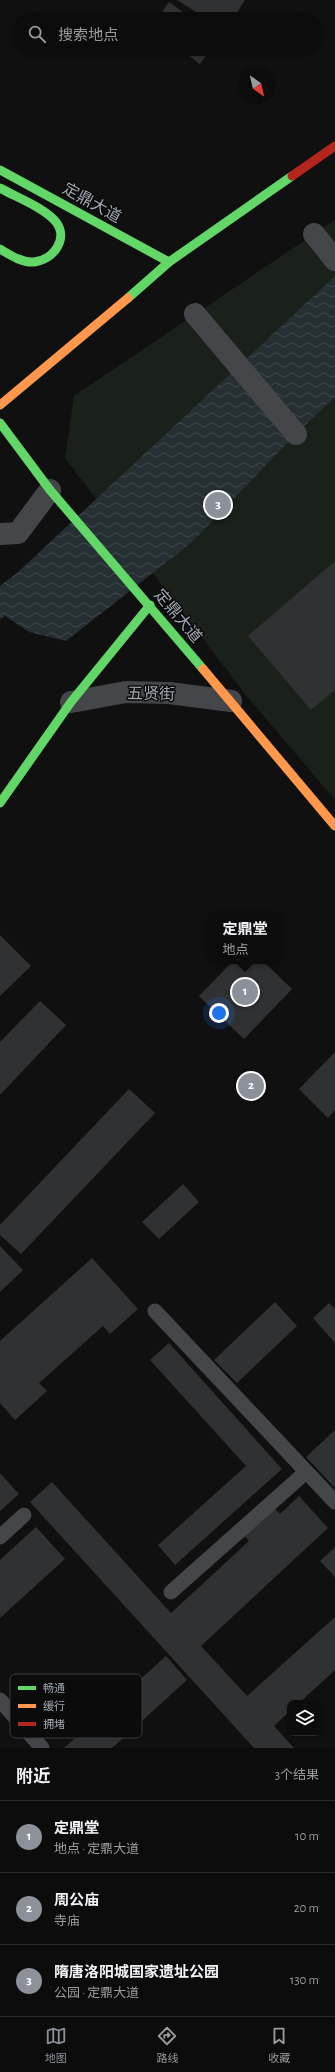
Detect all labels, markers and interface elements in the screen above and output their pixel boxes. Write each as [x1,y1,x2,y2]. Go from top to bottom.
search box [12,12,323,56]
icon: search [26,23,48,45]
text: 搜索地点 [58,28,118,43]
north arrow [239,68,275,104]
street label: 定鼎大道 [60,180,124,226]
pin: 3 [205,490,231,520]
street label: 定鼎大道 [151,586,205,646]
street label: 五贤街 [127,685,175,702]
popup [208,912,282,964]
text: 定鼎堂 [222,922,268,937]
text: 地点 [222,944,249,957]
pin: 1 [232,977,258,1007]
your location [209,1003,229,1023]
pin: 2 [238,1071,264,1101]
legend [10,1674,142,1738]
text: 畅通 [43,1682,65,1694]
text: 缓行 [43,1700,65,1712]
map controls [287,1700,323,1736]
button: layers [287,1700,323,1736]
text: 拥堵 [43,1719,65,1730]
text: 附近 [16,1768,50,1785]
text: 3个结果 [275,1769,319,1782]
text: 定鼎堂 [54,1821,99,1836]
text: 1 [27,1830,31,1843]
text: 10 m [295,1830,319,1843]
text: 地点 · 定鼎大道 [54,1843,139,1856]
text: 周公庙 [54,1893,99,1908]
text: 2 [26,1902,32,1915]
text: 20 m [294,1902,319,1915]
text: 寺庙 [54,1915,80,1928]
text: 隋唐洛阳城国家遗址公园 [54,1965,219,1980]
text: 3 [26,1974,32,1987]
text: 130 m [290,1974,319,1987]
text: 公园 · 定鼎大道 [54,1987,139,2000]
tab: 地图 [45,2025,67,2065]
tab: 路线 [156,2025,178,2065]
tab: 收藏 [268,2025,290,2065]

